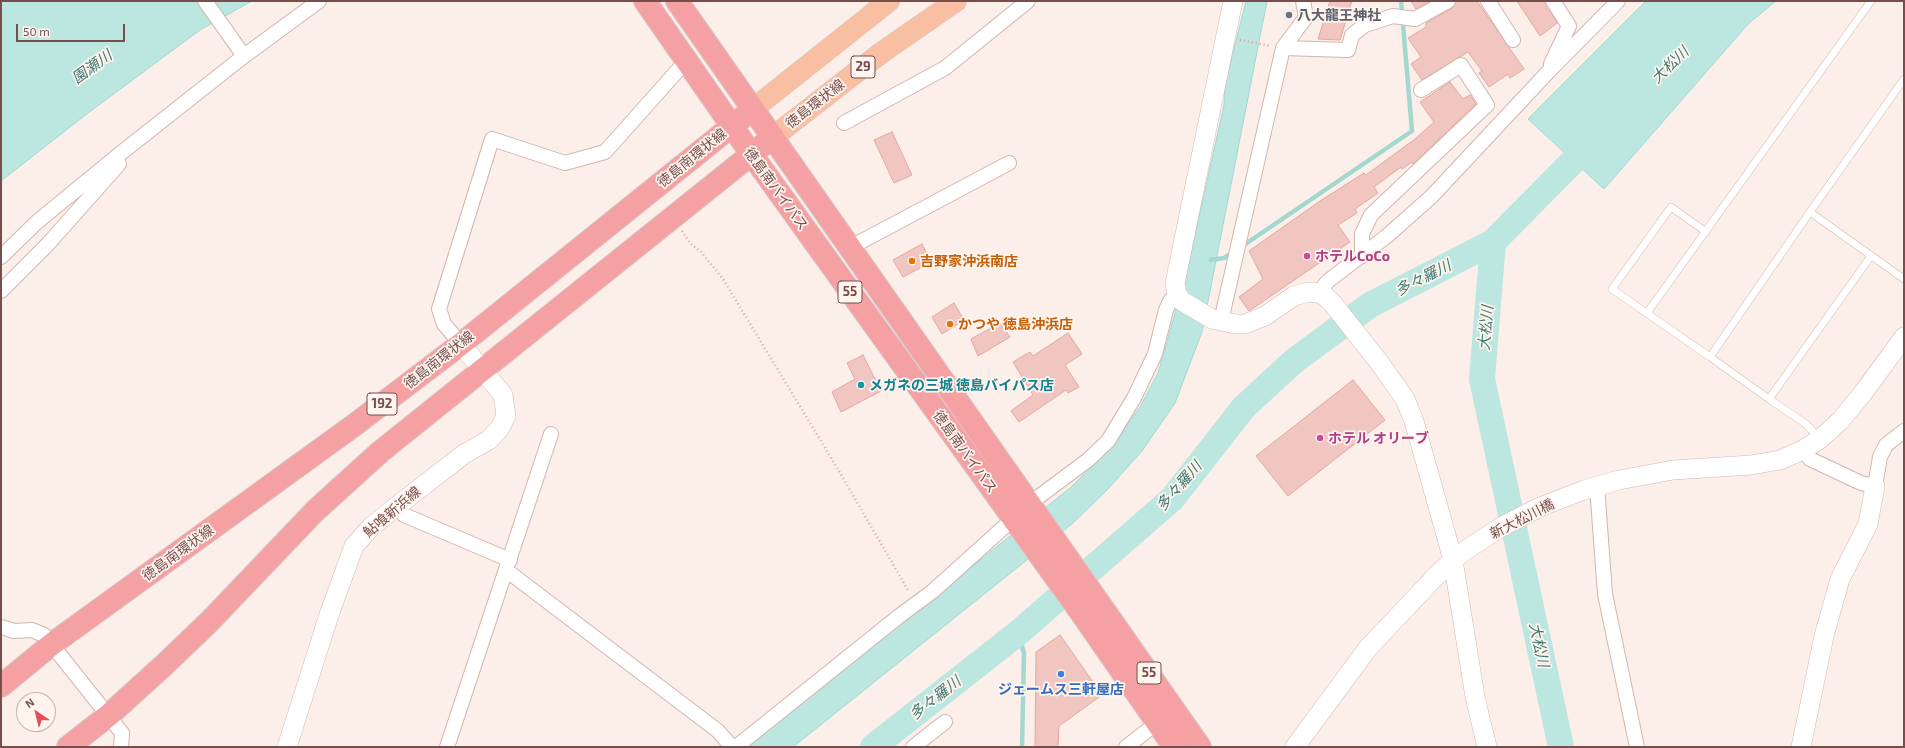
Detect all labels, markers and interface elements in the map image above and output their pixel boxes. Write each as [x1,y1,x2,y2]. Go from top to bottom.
place label: 八大龍王神社 [1297,7,1381,23]
marker: 八大龍王神社 [1284,10,1294,20]
scale bar [18,16,127,42]
text: 50 m [23,24,50,38]
water label: 大松川 [1648,43,1692,87]
water label: 園瀬川 [69,46,115,88]
road number: 29 [851,56,875,78]
street label: 徳島環状線 [782,76,848,132]
street label: 徳島南環状線 [654,125,730,191]
street label: 徳島南バイパス [740,144,812,234]
place label: ホテルCoCo [1315,248,1390,264]
marker: ホテルCoCo [1302,251,1312,261]
place label: 吉野家沖浜南店 [920,253,1018,269]
marker: 吉野家沖浜南店 [907,256,917,266]
water label: 多々羅川 [1392,256,1454,300]
road number: 55 [838,281,862,303]
water label: 大松川 [1475,305,1497,351]
place label: かつや 徳島沖浜店 [958,316,1073,332]
marker: かつや 徳島沖浜店 [945,319,955,329]
street label: 徳島南環状線 [401,328,477,392]
place label: メガネの三城 徳島バイパス店 [869,377,1054,393]
marker: メガネの三城 徳島バイパス店 [856,380,866,390]
road number: 192 [367,393,397,415]
street label: 徳島南バイパス [929,407,1001,497]
place label: ホテル オリーブ [1328,430,1429,446]
marker: ホテル オリーブ [1315,433,1325,443]
water label: 多々羅川 [1153,457,1205,515]
street label: 鮎喰新浜線 [360,483,424,541]
street label: 新大松川橋 [1487,496,1557,542]
street label: 徳島南環状線 [139,522,217,584]
water label: 大松川 [1526,621,1552,669]
road number: 55 [1137,662,1161,684]
marker: ジェームス三軒屋店 [1056,669,1066,679]
water label: 多々羅川 [906,672,964,724]
place label: ジェームス三軒屋店 [998,681,1124,697]
north arrow [16,692,56,732]
text: N [22,695,36,710]

